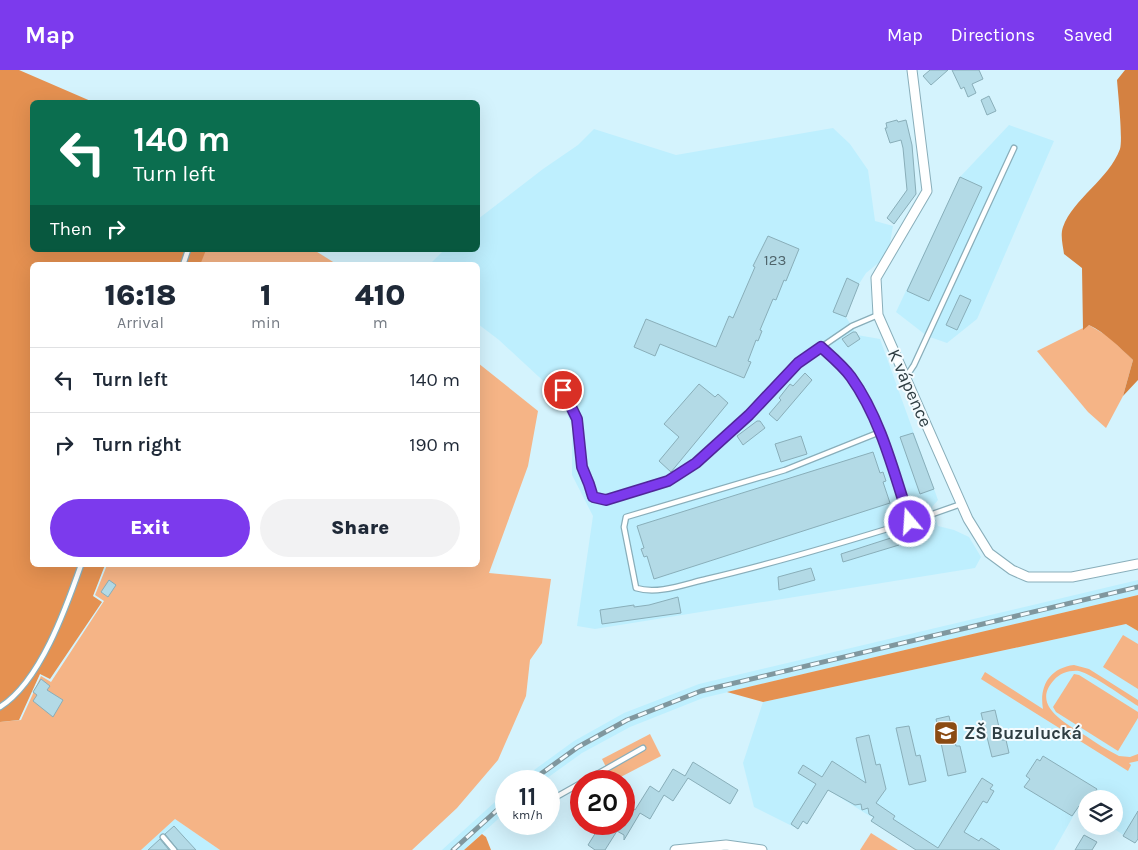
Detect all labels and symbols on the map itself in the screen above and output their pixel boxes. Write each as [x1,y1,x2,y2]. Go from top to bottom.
house number: 123 [764,251,786,269]
street label: K vápence [883,345,937,431]
pin [542,369,584,411]
position arrow [883,495,935,547]
school or university icon: ZŠ Buzulucká [933,720,959,746]
place label: ZŠ Buzulucká [964,722,1082,744]
speed limit sign: 20 [570,770,635,835]

